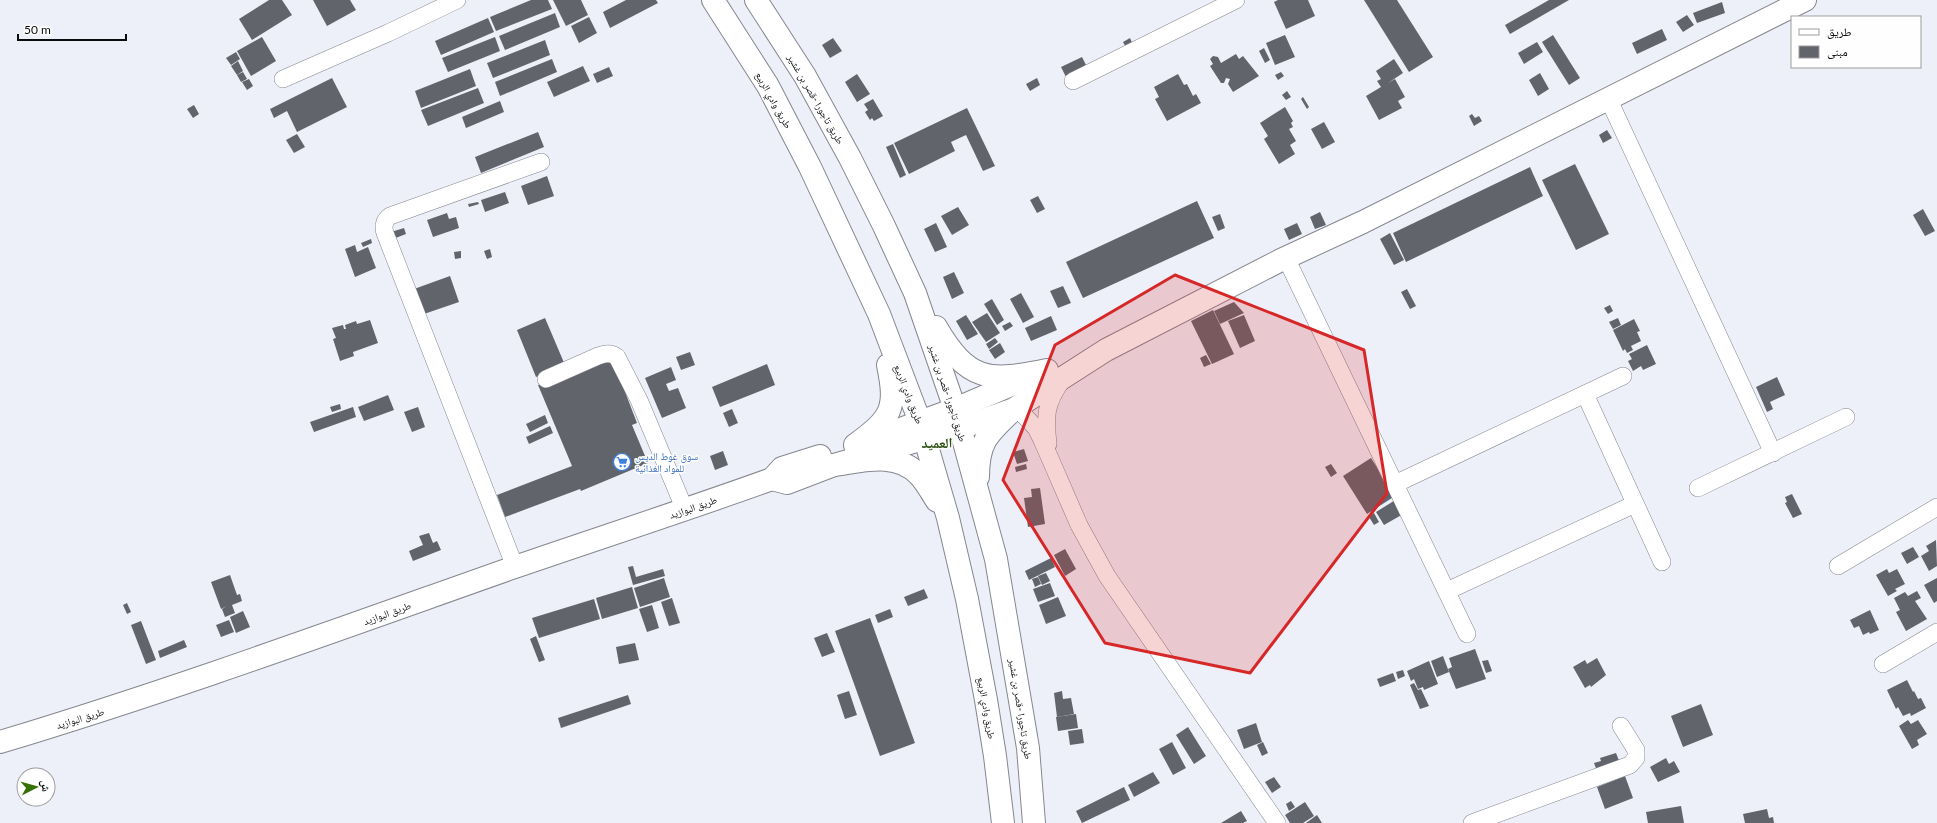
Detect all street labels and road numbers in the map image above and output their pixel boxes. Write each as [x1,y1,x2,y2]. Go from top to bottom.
street label: طريق تاجورا -قصر بن غشير [784,51,847,147]
street label: طريق وادي الربيع [751,70,795,132]
street label: طريق تاجورا -قصر بن غشير [925,342,970,444]
street label: طريق وادي الربيع [890,363,926,427]
street label: طريق البوازيد [668,493,719,522]
street label: طريق البوازيد [362,599,413,628]
street label: طريق تاجورا -قصر بن غشير [1006,657,1035,761]
street label: طريق وادي الربيع [973,676,998,741]
street label: طريق البوازيد [55,705,106,732]

